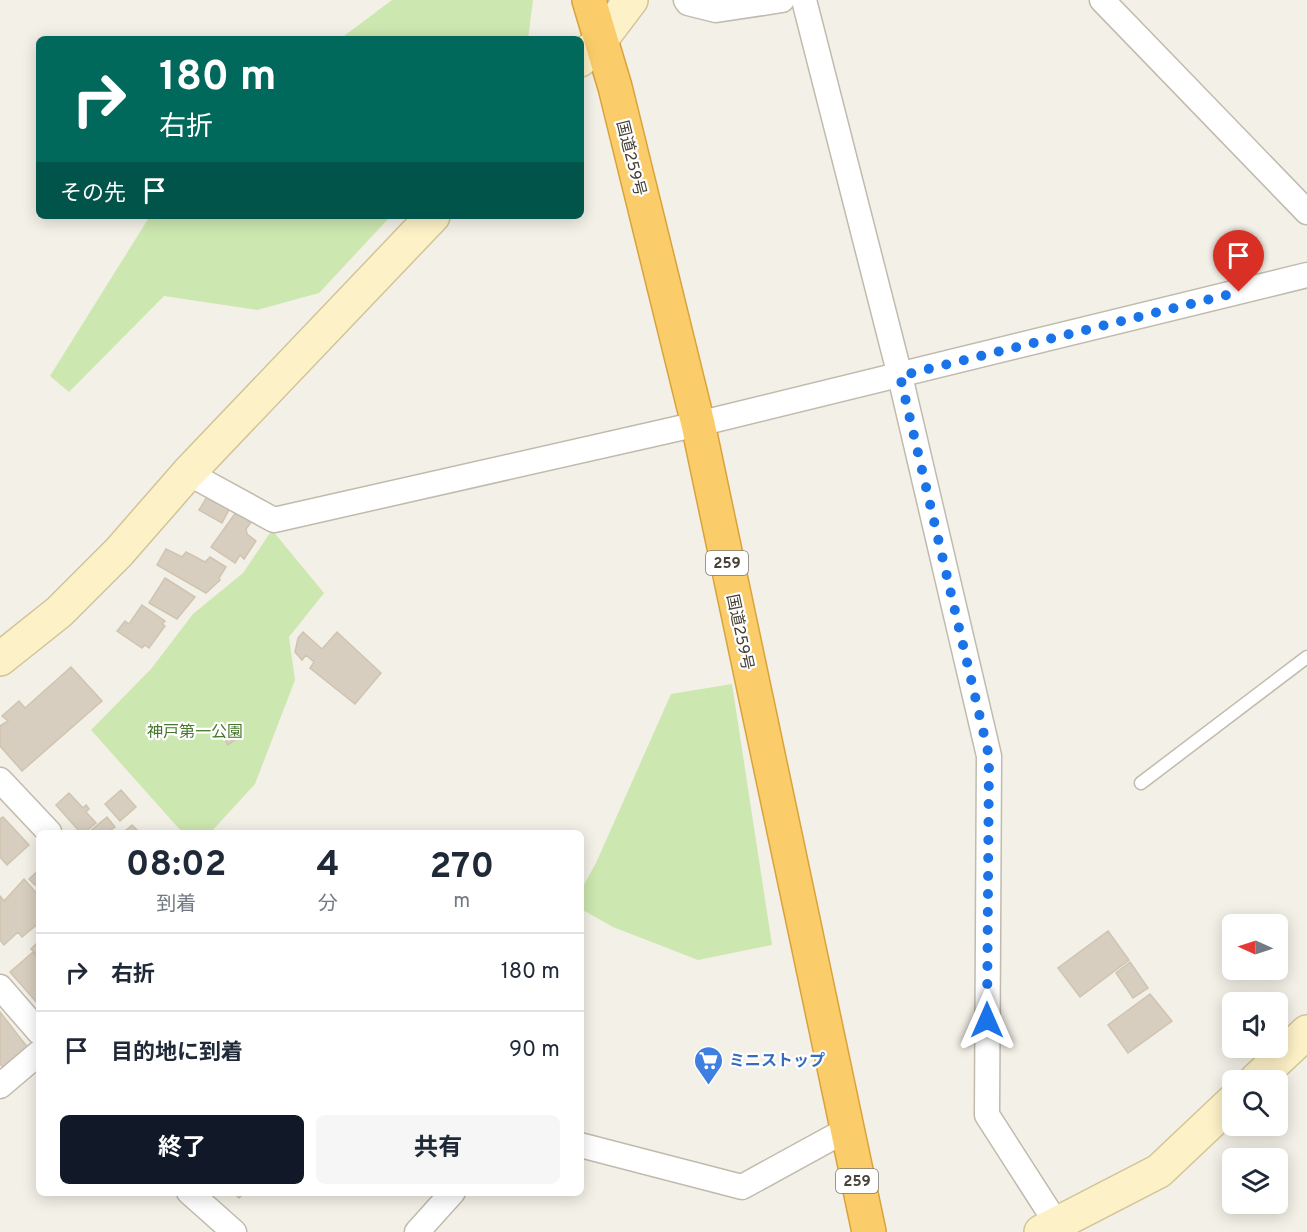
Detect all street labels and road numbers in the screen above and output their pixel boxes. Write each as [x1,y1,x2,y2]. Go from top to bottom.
street label: 国道259号 [611,119,649,198]
road number: 259 [706,551,748,575]
street label: 国道259号 [721,593,757,672]
road number: 259 [836,1169,878,1193]

